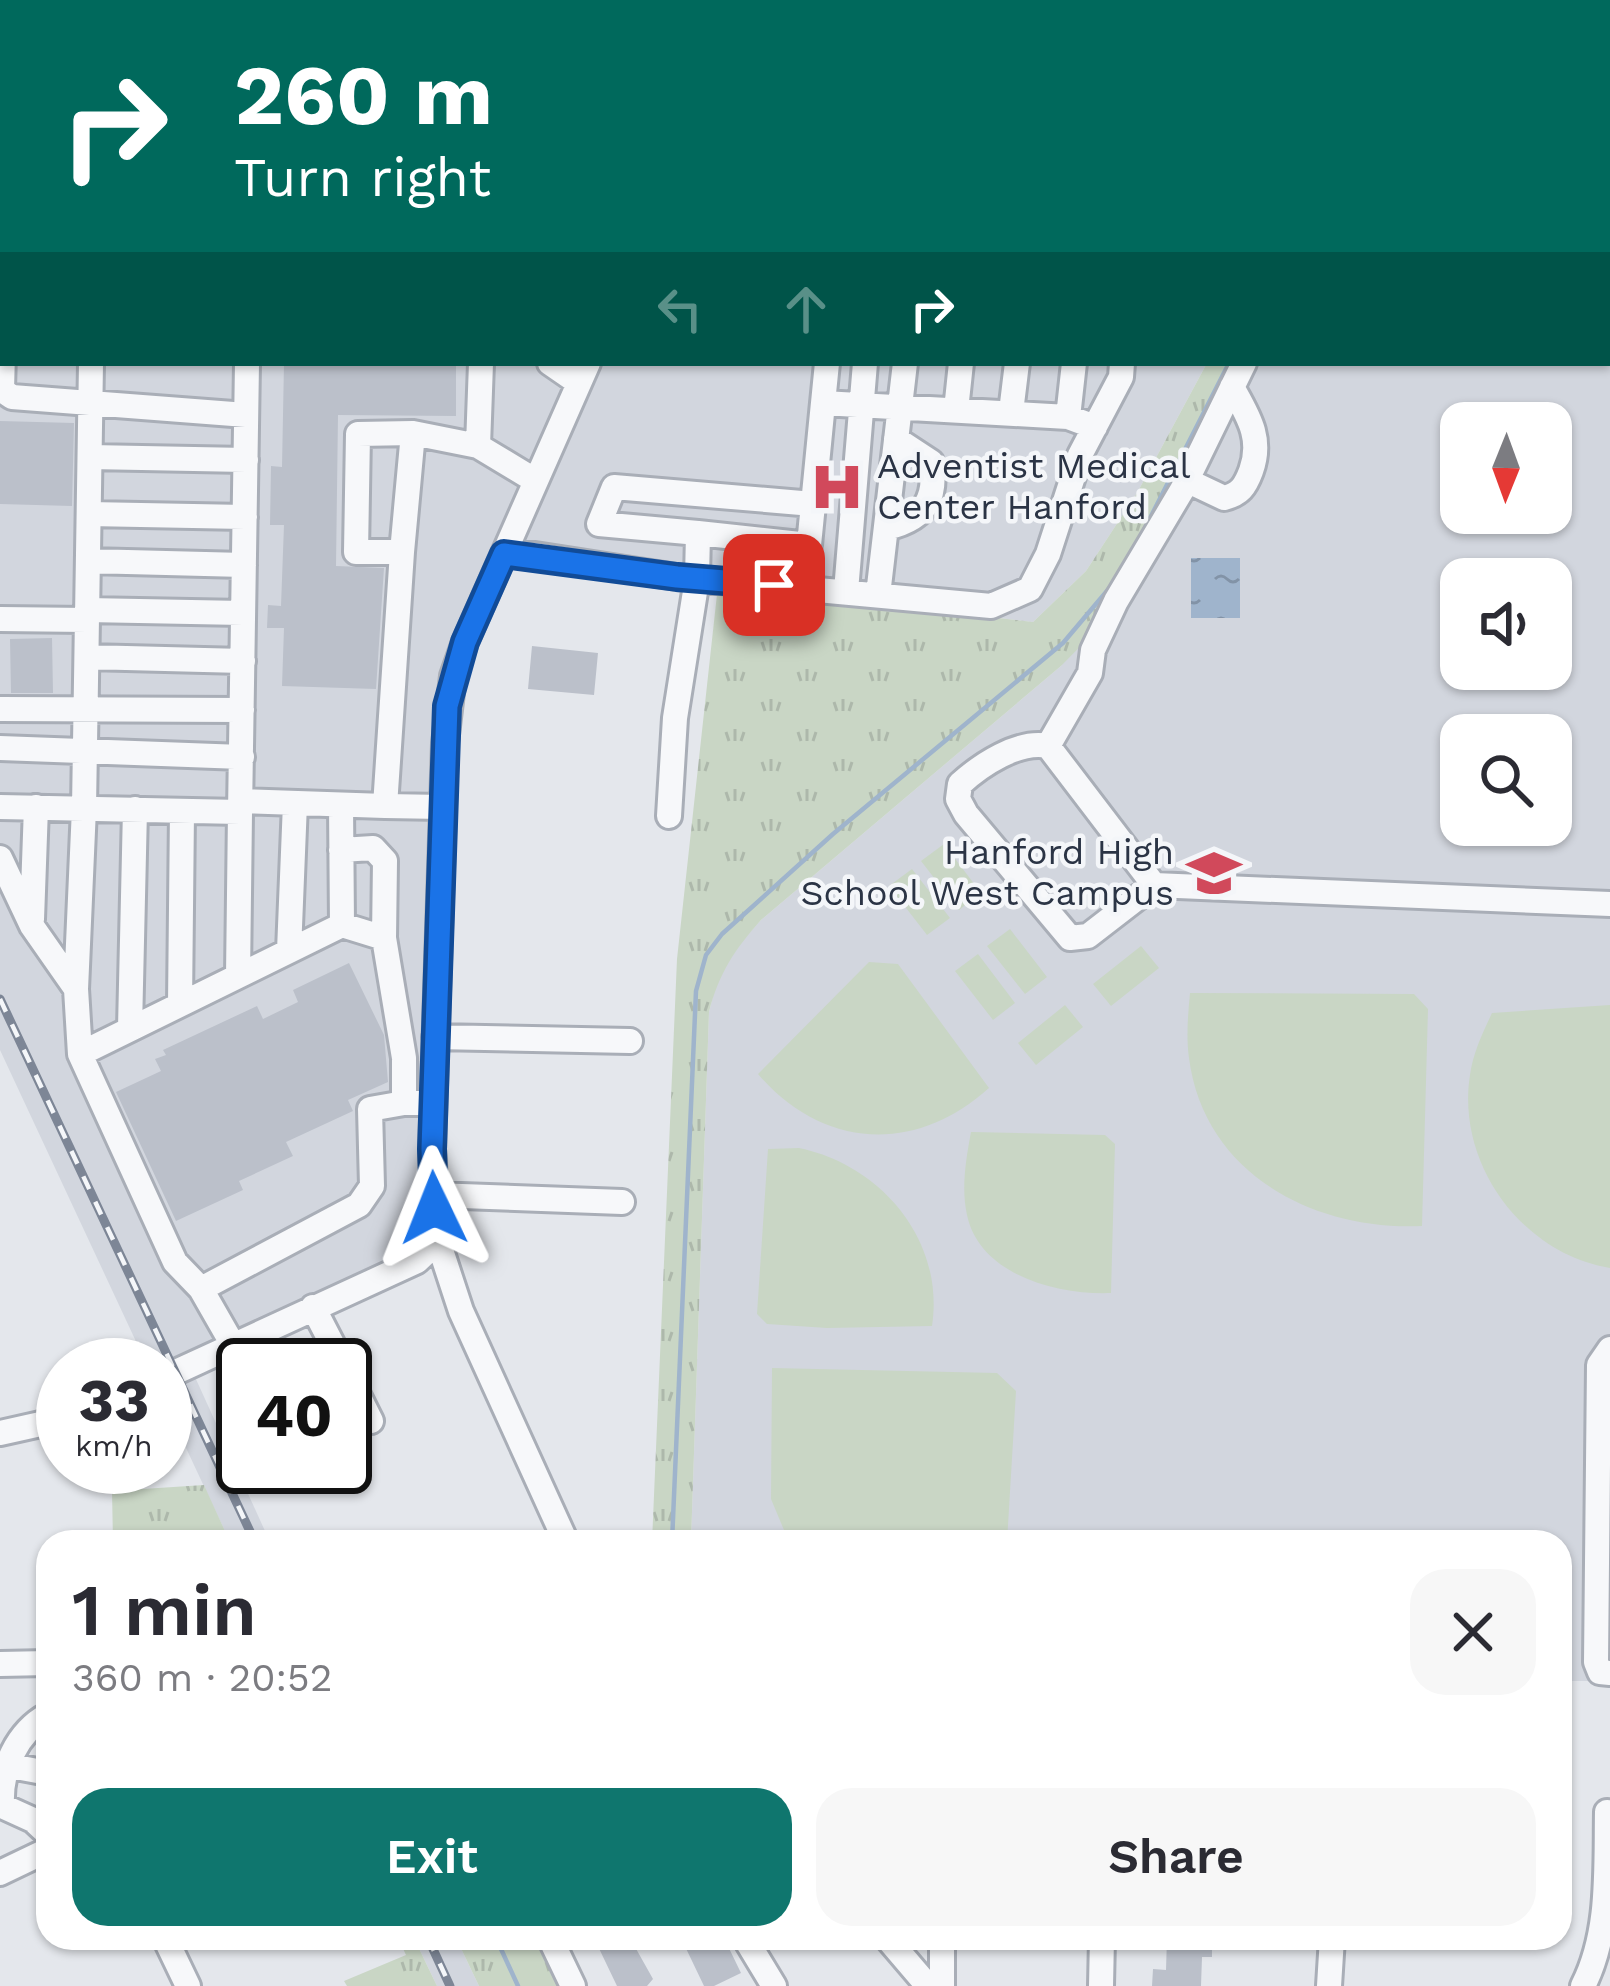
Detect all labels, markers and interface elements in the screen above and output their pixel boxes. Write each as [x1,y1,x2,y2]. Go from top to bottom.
text: 260 m [234,46,493,144]
icon: right [36,48,192,204]
text: Turn right [234,146,491,209]
icon: left [647,276,713,342]
icon: ahead [773,276,839,342]
icon: right [899,276,965,342]
north arrow [1440,402,1572,534]
map controls [1440,402,1572,846]
place label: Adventist Medical Center Hanford [877,445,1190,528]
hospital icon: Adventist Medical Center Hanford [808,458,866,516]
pin [723,534,825,636]
icon: arrive [741,552,807,618]
button: sound [1440,558,1572,690]
button: search [1440,714,1572,846]
place label: Hanford High School West Campus [800,831,1174,914]
school or university icon: Hanford High School West Campus [1185,844,1243,902]
position arrow [371,1145,497,1271]
speed limit sign: 40 [216,1338,372,1494]
text: 33 [78,1365,150,1436]
text: km/h [75,1428,153,1463]
text: 1 min [72,1568,257,1652]
button: close [1410,1569,1536,1695]
text: 360 m · 20:52 [72,1655,333,1700]
button: Exit [72,1788,792,1926]
button: Share [816,1788,1536,1926]

